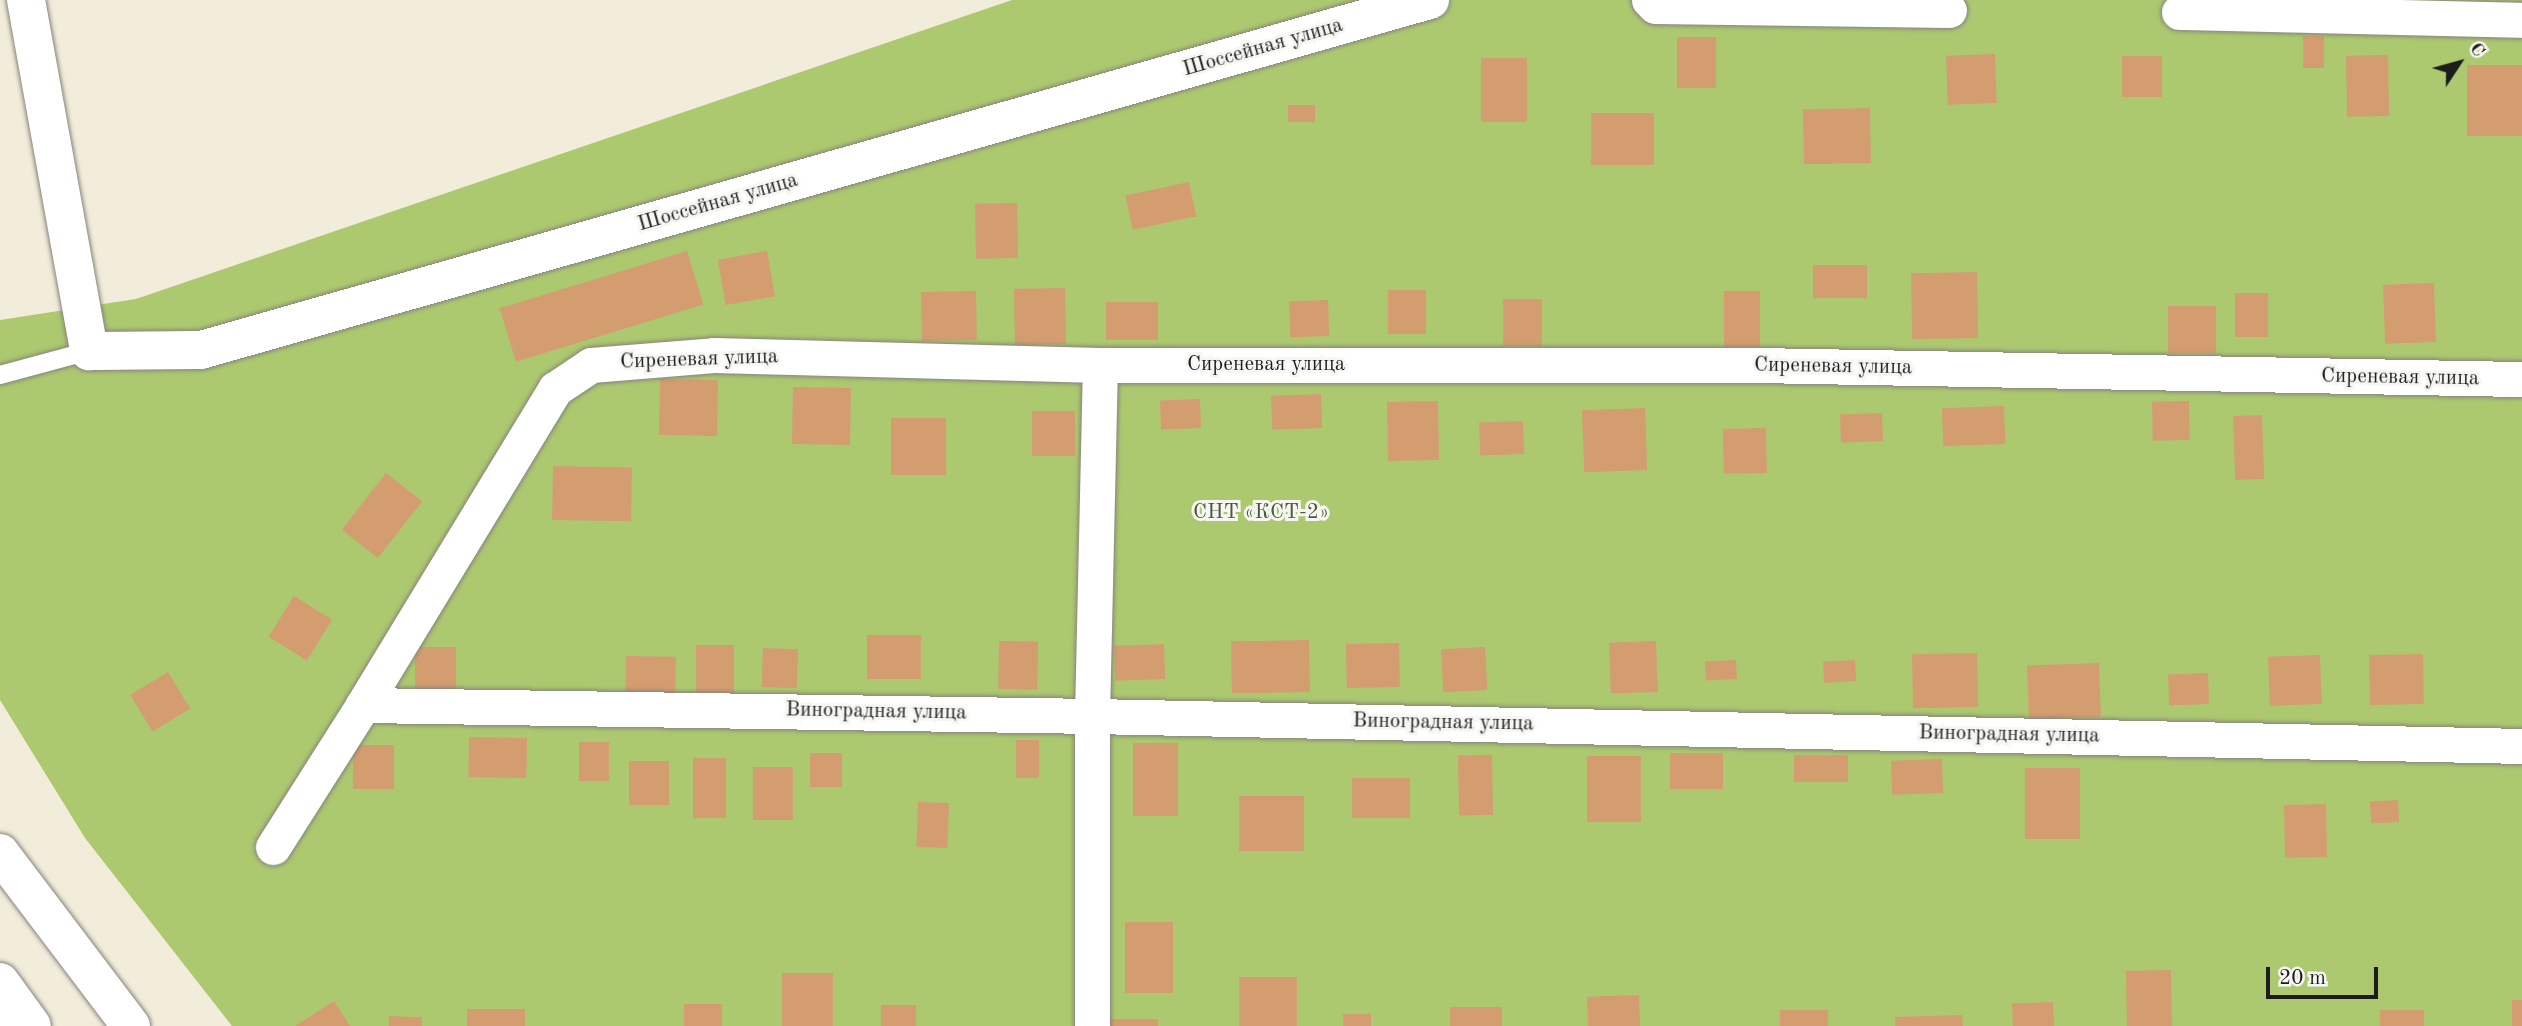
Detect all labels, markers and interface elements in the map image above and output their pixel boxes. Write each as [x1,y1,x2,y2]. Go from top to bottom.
street label: Шоссейная улица [1180,13,1346,83]
north arrow [2424,28,2494,98]
text: С [2465,40,2488,61]
street label: Шоссейная улица [635,168,801,238]
street label: Сиреневая улица [620,345,778,375]
street label: Сиреневая улица [1187,352,1345,378]
street label: Сиреневая улица [1754,353,1912,381]
street label: Сиреневая улица [2321,364,2479,392]
park label: СНТ «КСТ-2» [1193,500,1329,526]
street label: Виноградная улица [785,698,967,726]
street label: Виноградная улица [1352,709,1534,737]
street label: Виноградная улица [1918,721,2100,749]
scale bar [2270,953,2382,997]
text: 20 m [2279,968,2326,989]

